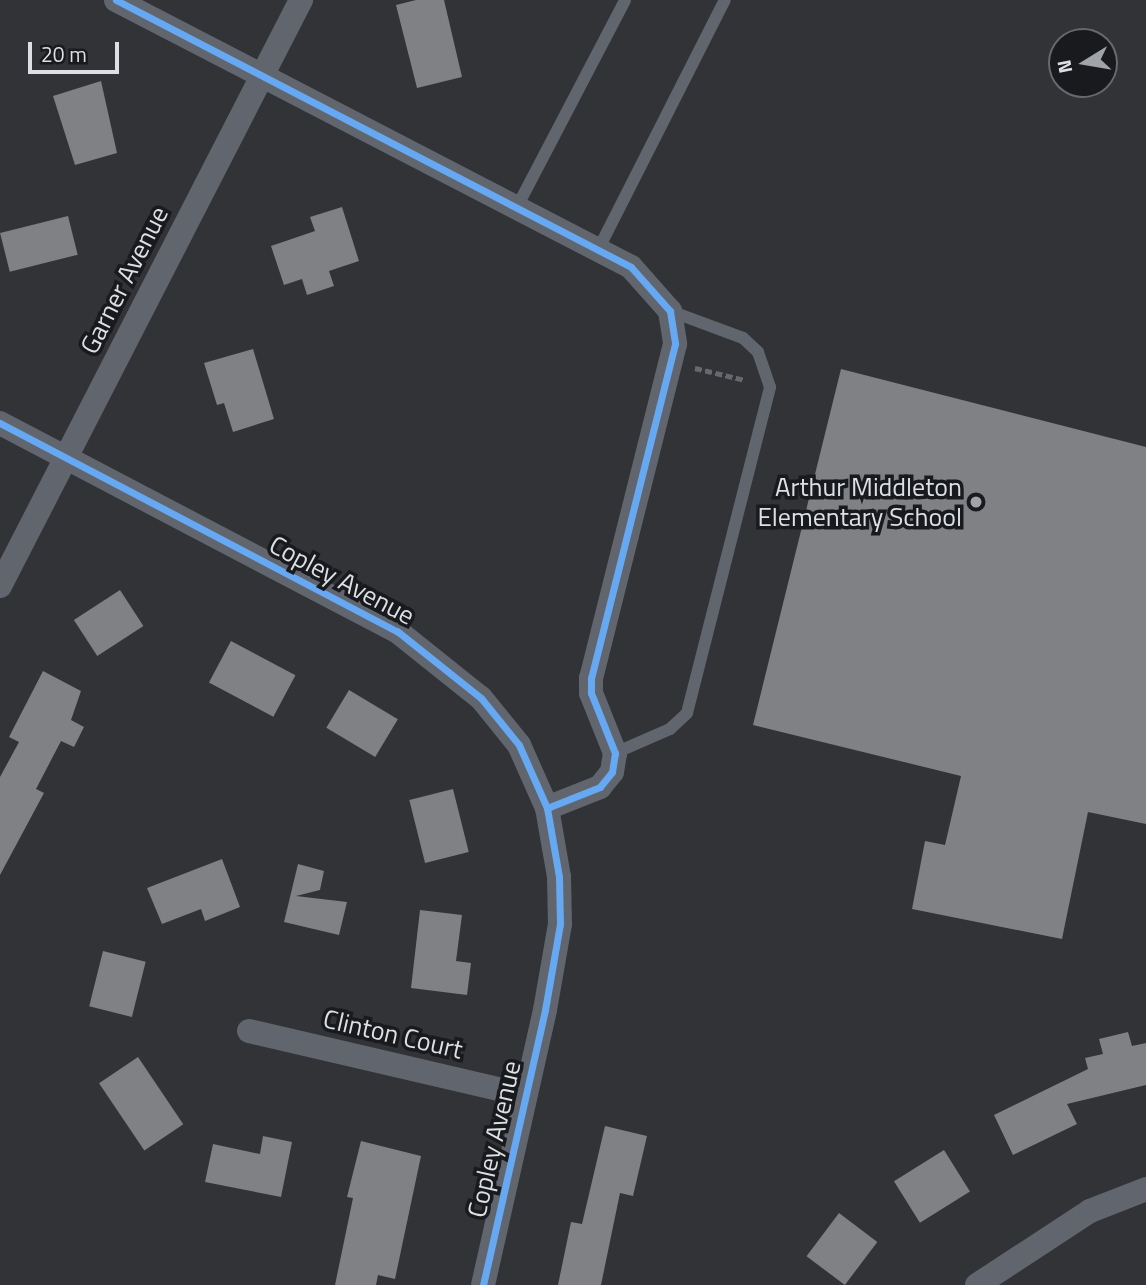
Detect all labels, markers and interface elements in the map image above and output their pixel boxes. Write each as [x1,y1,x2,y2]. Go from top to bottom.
scale bar [32,28,122,72]
north arrow [1048,28,1118,98]
text: 20 m [41,38,87,70]
text: N [1048,57,1079,76]
street label: Garner Avenue [74,201,174,359]
place label: Arthur Middleton Elementary School [757,471,962,532]
marker: Arthur Middleton Elementary School [968,494,984,510]
street label: Copley Avenue [264,529,420,631]
street label: Clinton Court [320,1003,466,1065]
street label: Copley Avenue [461,1058,527,1220]

